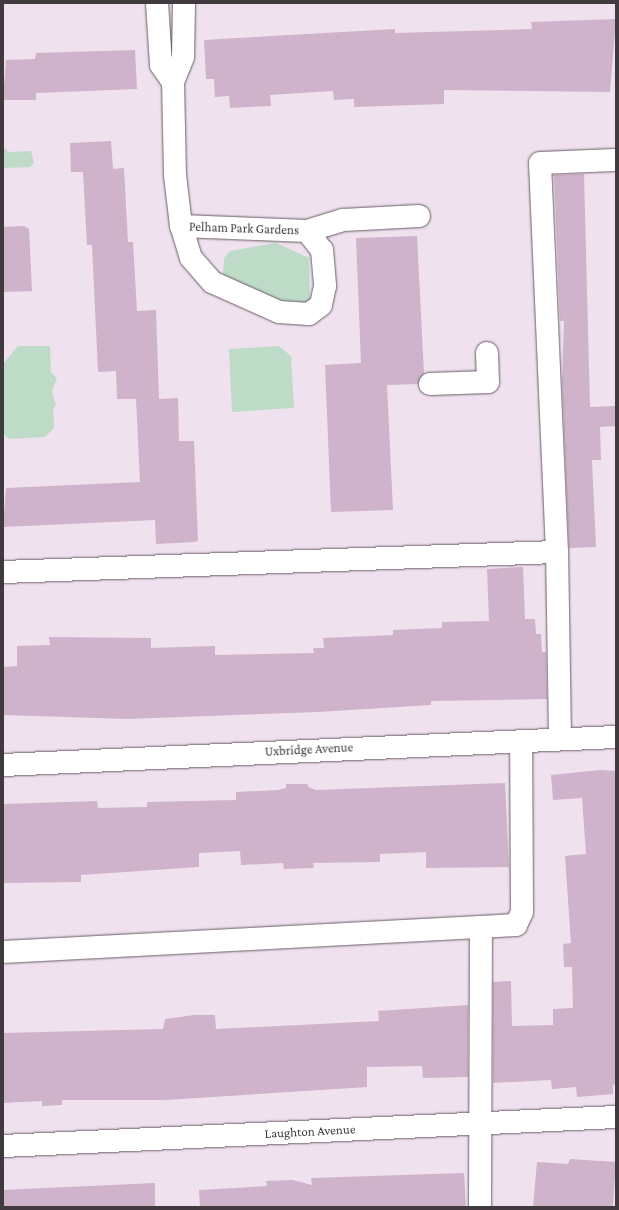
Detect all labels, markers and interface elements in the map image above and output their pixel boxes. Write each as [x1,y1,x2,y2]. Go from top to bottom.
street label: Pelham Park Gardens [189,219,299,239]
street label: Uxbridge Avenue [264,740,354,760]
street label: Laughton Avenue [264,1122,356,1142]

